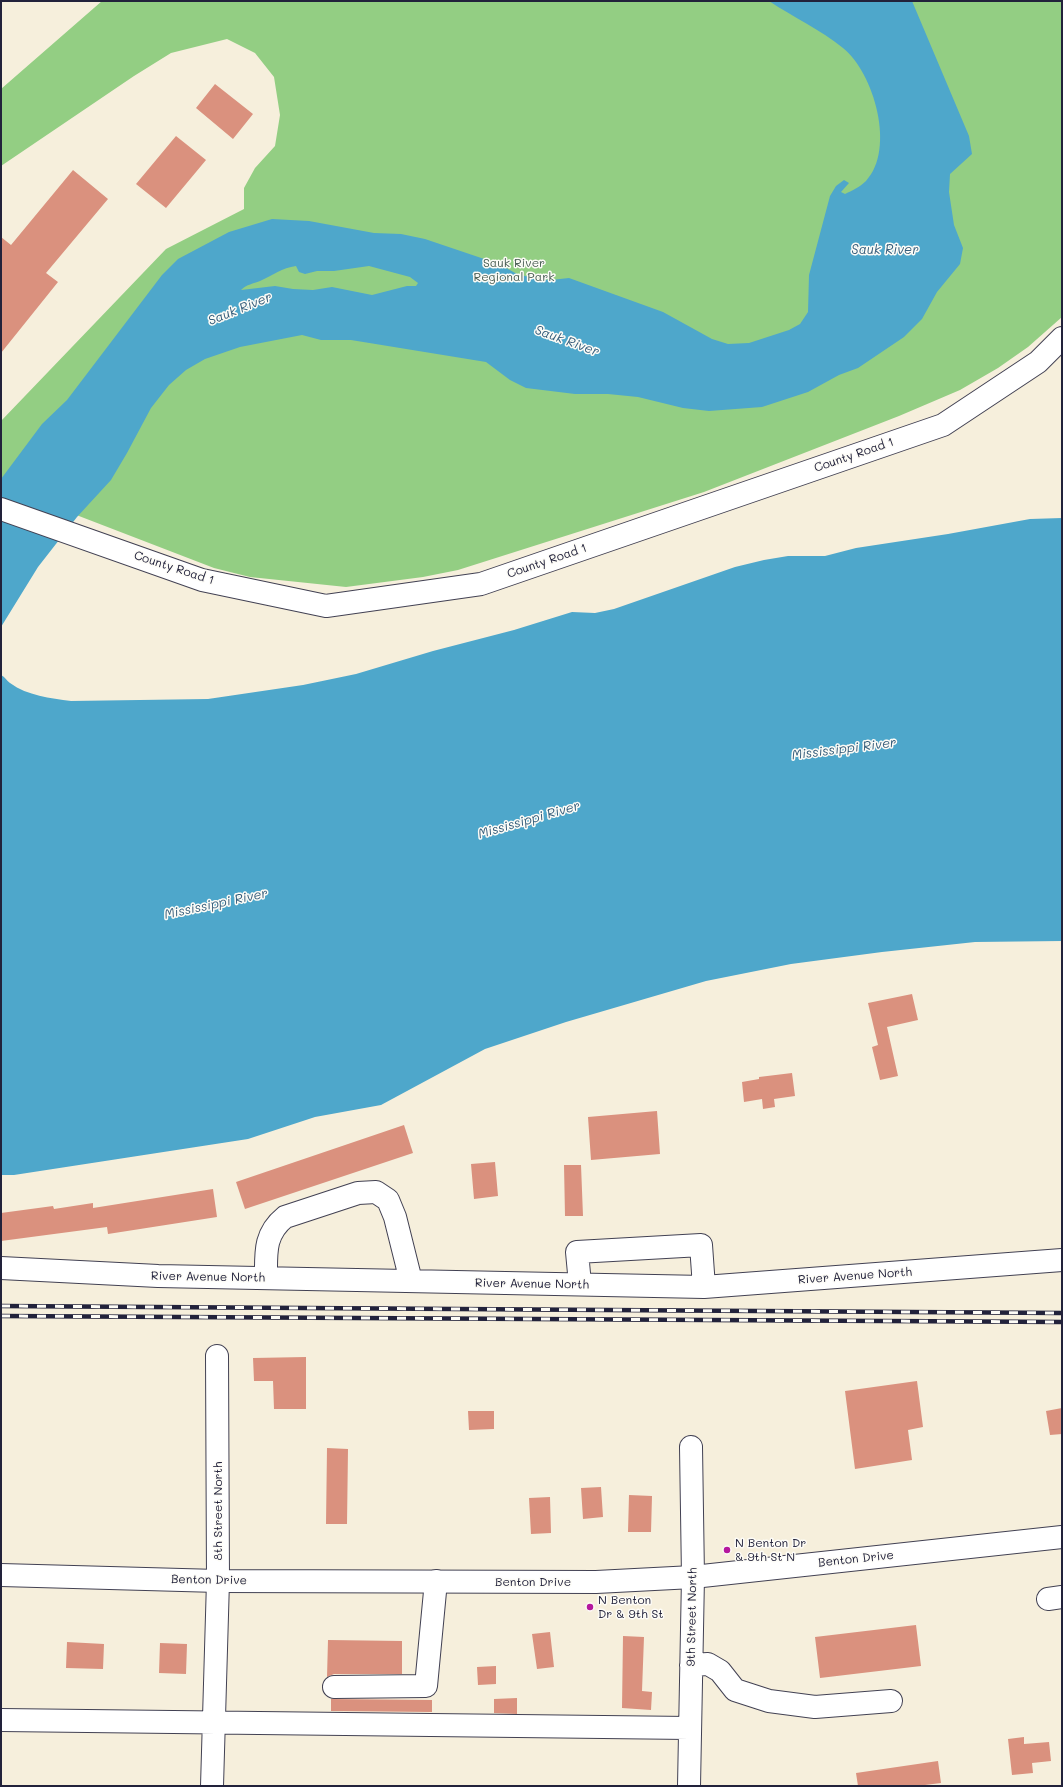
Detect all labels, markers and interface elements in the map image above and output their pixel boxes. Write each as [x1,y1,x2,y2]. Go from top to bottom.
water label: Sauk River [851,242,919,258]
park label: Sauk River Regional Park [473,256,555,284]
water label: Sauk River [206,289,274,329]
water label: Sauk River [533,322,601,360]
street label: County Road 1 [812,435,896,475]
street label: County Road 1 [505,541,589,581]
street label: County Road 1 [132,548,216,588]
water label: Mississippi River [791,735,897,763]
water label: Mississippi River [476,798,582,842]
water label: Mississippi River [163,885,269,923]
street label: River Avenue North [797,1265,913,1287]
street label: River Avenue North [151,1269,265,1285]
street label: River Avenue North [475,1276,589,1292]
street label: 8th Street North [211,1461,225,1561]
place label: N Benton Dr & 9th St N [735,1536,806,1564]
marker: N Benton Dr & 9th St N [722,1545,732,1555]
street label: Benton Drive [817,1548,895,1570]
street label: 9th Street North [684,1567,700,1667]
street label: Benton Drive [171,1572,247,1588]
street label: Benton Drive [495,1575,571,1589]
place label: N Benton Dr & 9th St [598,1593,664,1621]
marker: N Benton Dr & 9th St [585,1602,595,1612]

